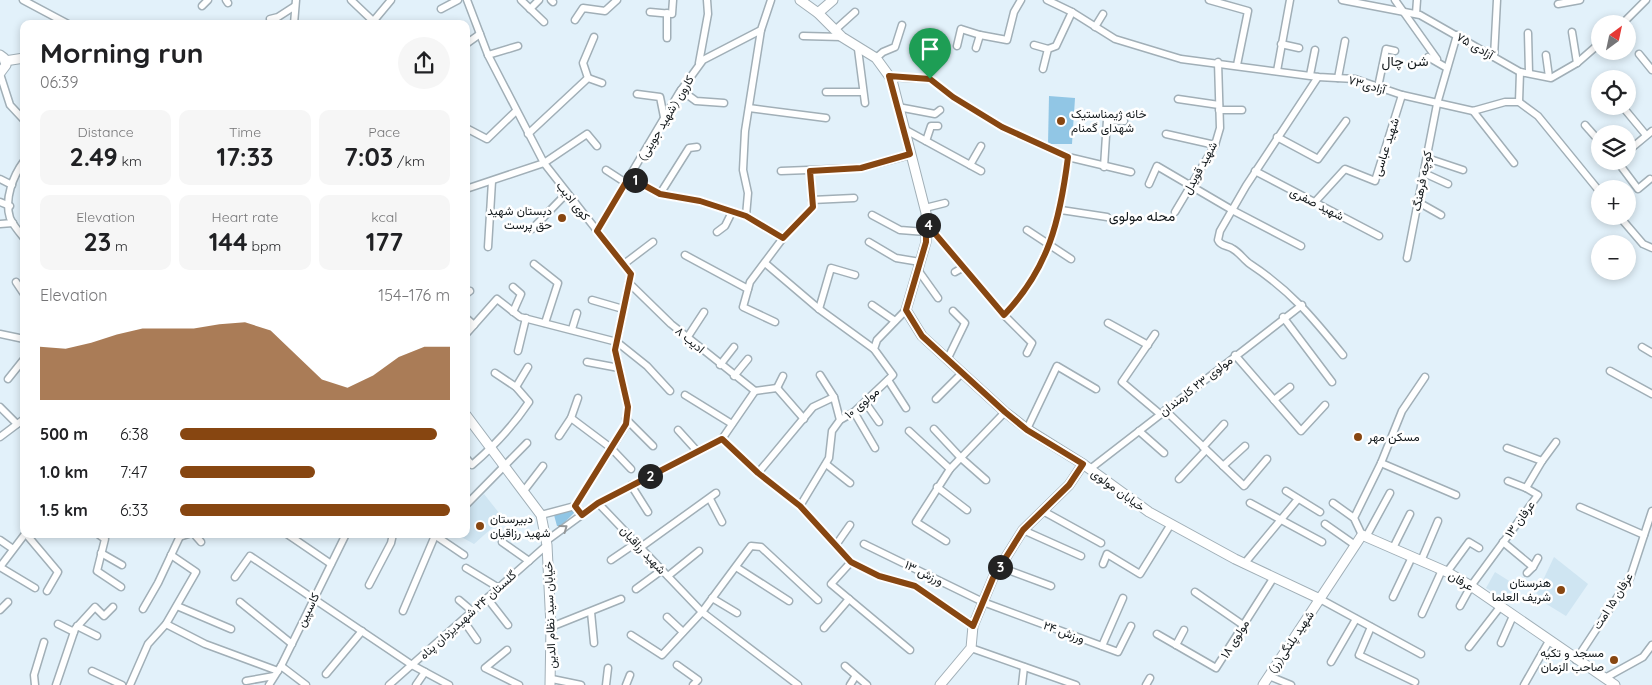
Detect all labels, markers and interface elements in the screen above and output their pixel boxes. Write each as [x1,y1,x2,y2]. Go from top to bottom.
north arrow [1591,15,1636,60]
map controls [1591,15,1636,280]
pin [909,28,951,79]
street label: آزادی ۷۵ [1453,29,1498,64]
text: Morning run [40,35,204,70]
icon: arrive [916,35,944,63]
button: share [398,37,450,89]
district label: شن چال [1382,52,1428,71]
button: locate [1591,70,1636,115]
text: 06:39 [40,72,78,92]
street label: آزادی۷۳ [1347,72,1389,98]
street label: کارون (شهید جوینی) [634,73,698,163]
place label: خانه ژیمناستیک شهدای گمنام [1071,106,1146,136]
marker: خانه ژیمناستیک شهدای گمنام [1055,115,1067,127]
street label: شهید عباسی [1369,116,1403,178]
text: Distance [78,123,134,141]
text: Time [229,123,261,141]
text: Pace [368,123,400,141]
button: layers [1591,125,1636,170]
street label: شهید قویدل [1179,139,1221,197]
text: 2.49 [70,141,118,172]
text: 17:33 [216,141,274,172]
text: 7:03 [344,141,393,172]
street label: کوچه فرهنگ [1408,149,1436,213]
text: km [118,152,142,170]
text: /km [393,152,425,170]
pin: 1 [622,168,648,192]
text: 1 [633,171,638,189]
street label: کوی ادیب [553,178,593,224]
button: + [1591,180,1636,225]
street label: شهید صفری [1287,184,1347,224]
place label: دبستان شهید حق پرست [487,203,552,233]
district label: محله مولوی [1109,207,1175,225]
text: Elevation [76,208,135,226]
text: Heart rate [212,208,278,226]
text: kcal [371,208,397,226]
marker: دبستان شهید حق پرست [556,212,568,224]
pin: 4 [916,212,940,238]
text: 4 [924,216,933,234]
text: 23 [84,226,111,257]
text: 144 [209,226,248,257]
text: 177 [366,226,403,257]
button: − [1591,235,1636,280]
text: m [111,237,128,255]
text: bpm [248,237,281,255]
text: Elevation [40,285,107,305]
text: 154–176 m [378,285,450,305]
street label: ادیب ۸ [673,323,708,356]
street label: مولوی ۲۳ کارمندان [1156,352,1236,420]
street label: مولوی ۱۰ [841,384,883,422]
text: 500 m [40,424,88,444]
text: 6:38 [120,424,149,444]
place label: مسکن مهر [1367,429,1420,445]
marker: مسکن مهر [1352,431,1364,443]
text: 1.0 km [40,462,88,482]
text: 7:47 [120,462,147,482]
pin: 2 [638,464,662,488]
street label: خیابان مولوی [1088,465,1148,515]
text: 2 [647,467,654,485]
street label: عرفان ۱۳ [1501,498,1539,540]
text: 1.5 km [40,500,88,520]
text: 6:33 [120,500,148,520]
place label: دبیرستان شهید رزاقیان [490,511,551,541]
marker: دبیرستان شهید رزاقیان [474,520,486,532]
street label: شهید رزاقیان [617,522,669,578]
one-way arrow [558,525,567,533]
pin: 3 [988,554,1012,580]
street label: ورزش ۱۳ [902,557,946,589]
text: 3 [997,558,1004,576]
street label: خیابان سید نظام الدین [540,561,560,669]
street label: گلستان ۲۴ شهیدیزدان پناه [416,567,520,663]
street label: عرفان [1445,567,1477,595]
street label: عرفان ۱۵ امت [1589,570,1637,632]
place label: هنرستان شریف العلما [1492,575,1551,605]
marker: هنرستان شریف العلما [1555,584,1567,596]
street label: کاسپین [293,590,323,630]
street label: شهید پلنگی(رز) [1264,608,1318,676]
street label: ورزش ۲۴ [1041,617,1087,647]
street label: مولوی ۱۸ [1217,617,1253,661]
place label: مسجد و تکیه صاحب الزمان [1540,645,1604,675]
marker: مسجد و تکیه صاحب الزمان [1608,654,1620,666]

